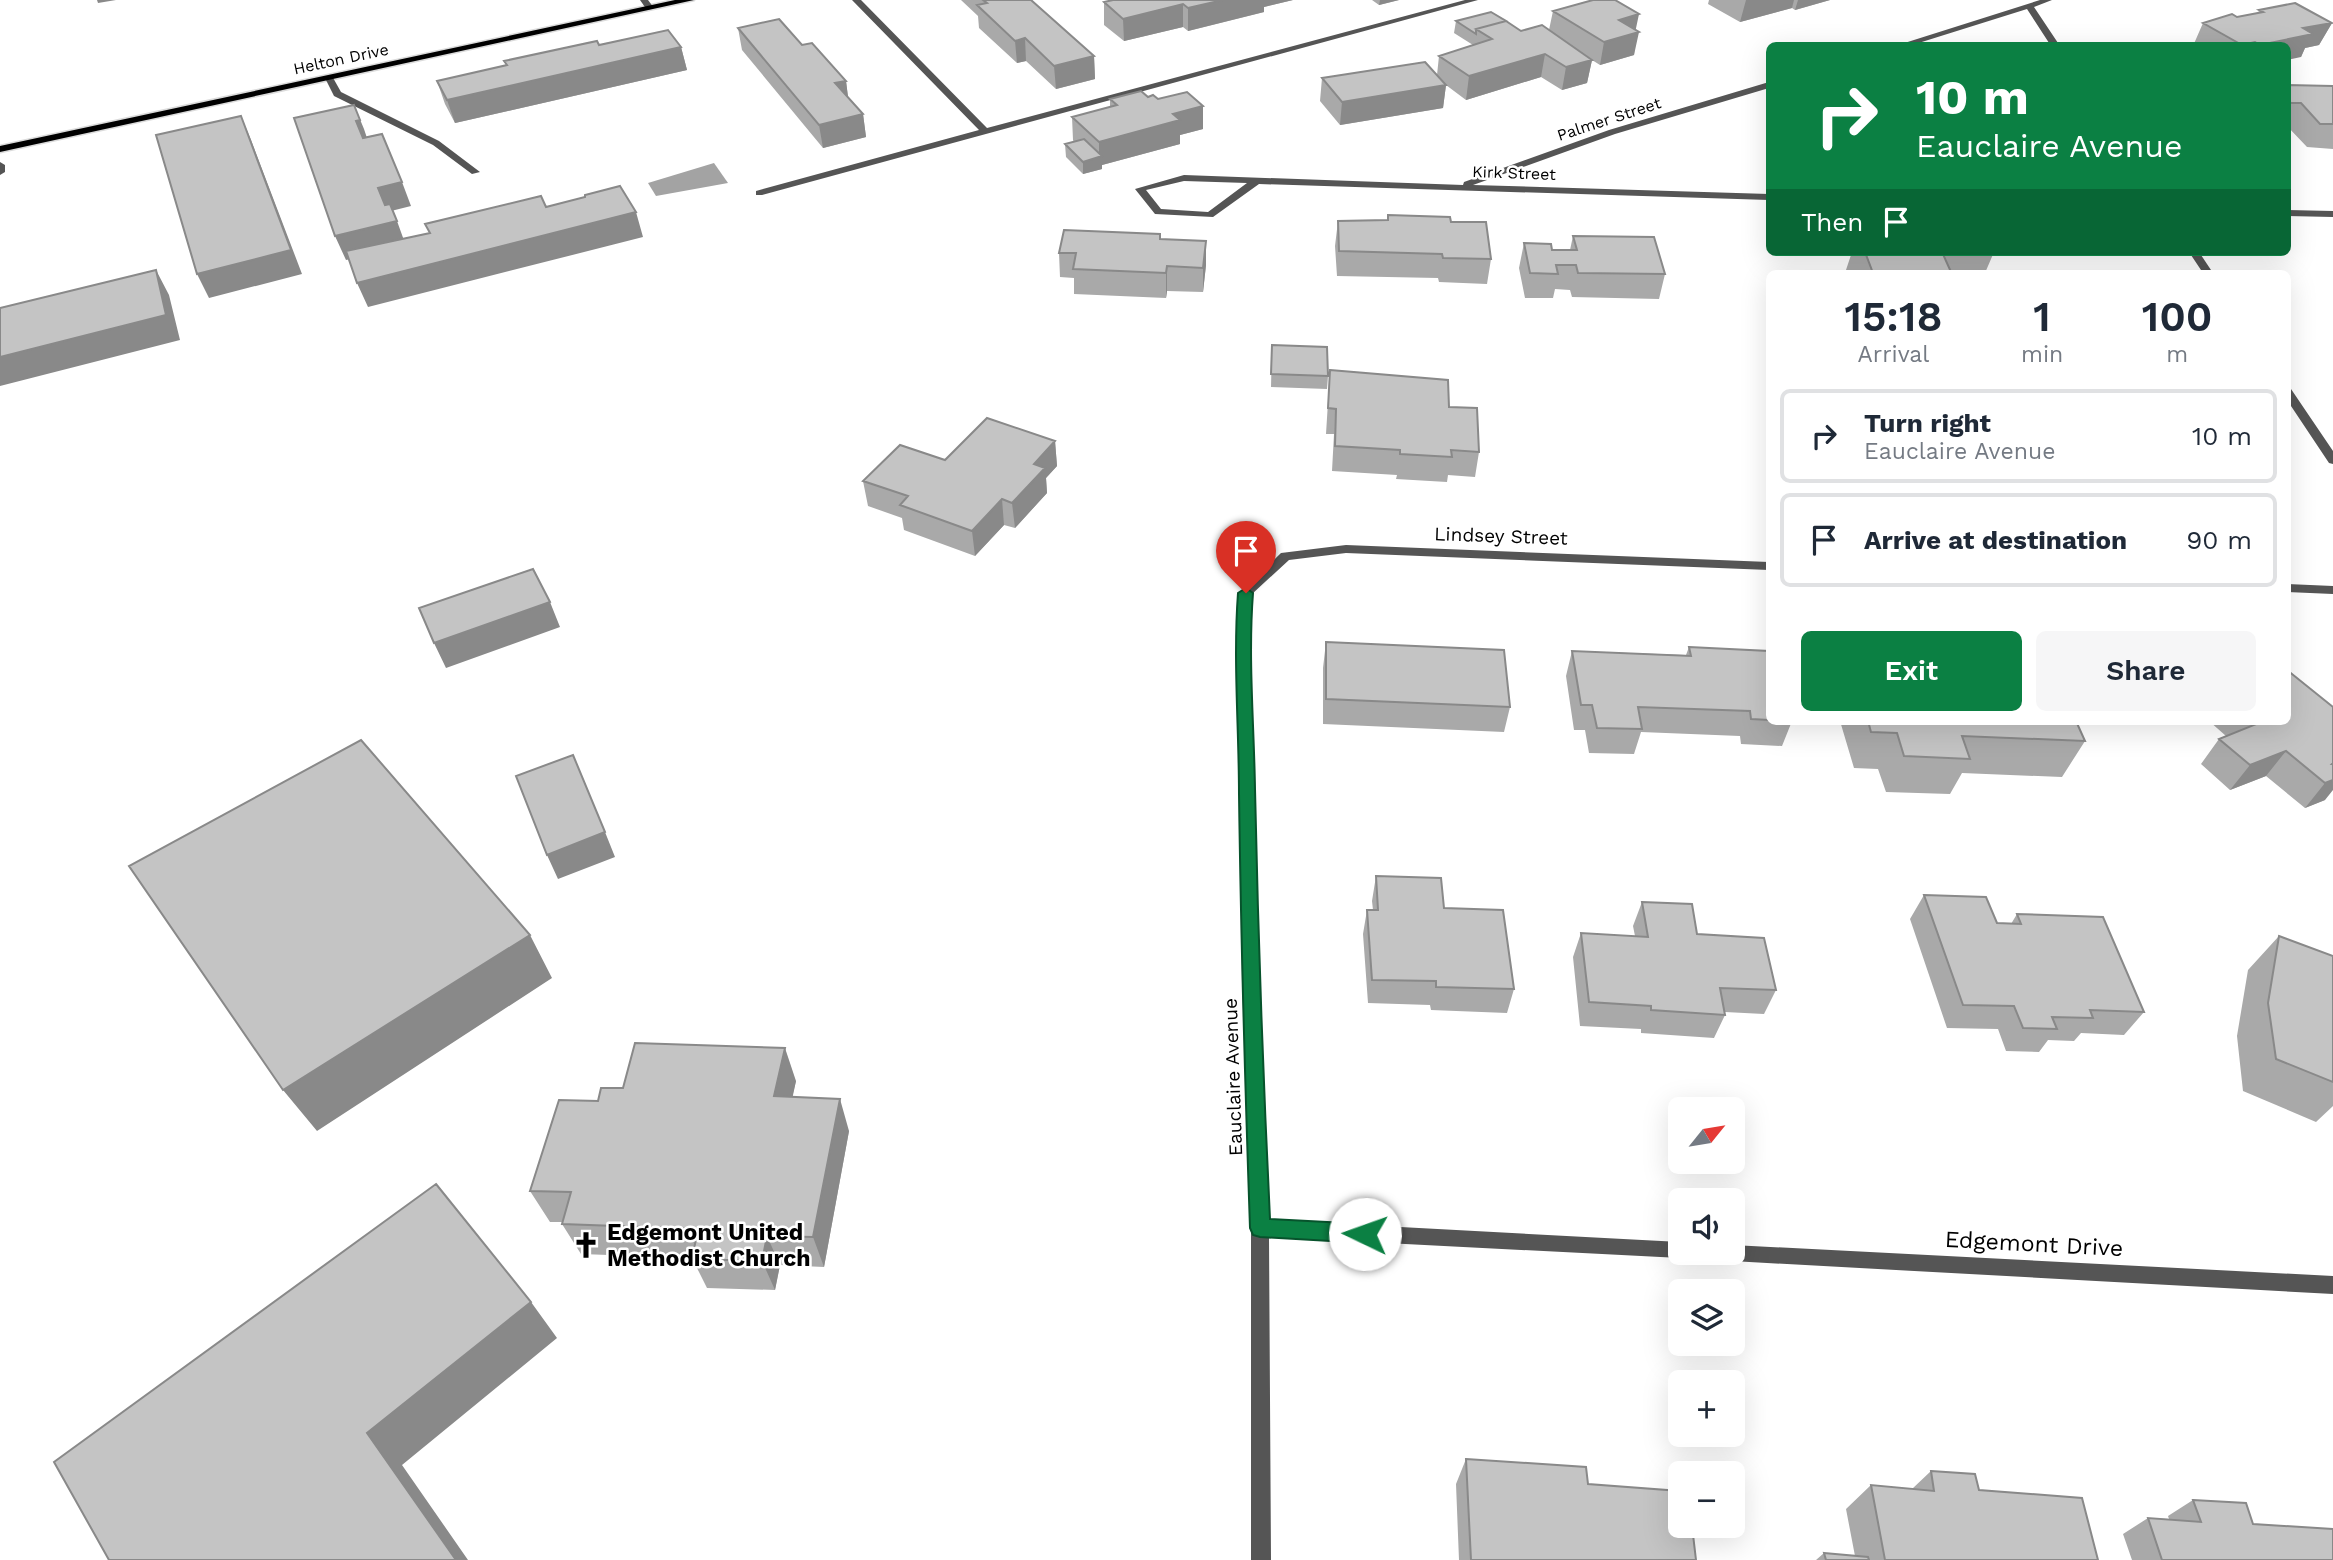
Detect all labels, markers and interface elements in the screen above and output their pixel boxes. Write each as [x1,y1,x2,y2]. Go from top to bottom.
street label: Helton Drive [292,40,390,78]
text: 10 m [1916,68,2029,126]
icon: right [1801,70,1892,161]
street label: Palmer Street [1555,93,1664,145]
text: Eauclaire Avenue [1916,127,2182,165]
street label: Kirk Street [1472,162,1556,184]
icon: arrive [1877,203,1915,241]
text: Then [1801,207,1863,237]
text: 15:18 [1844,292,1943,341]
text: 1 [2033,292,2051,341]
text: 100 [2142,292,2213,341]
text: Arrival [1858,341,1929,368]
text: min [2021,341,2063,368]
text: m [2166,341,2188,368]
text: Turn right [1864,408,1991,438]
icon: right [1805,417,1843,455]
text: 10 m [2192,421,2252,451]
text: Eauclaire Avenue [1864,438,2056,465]
pin [1216,521,1276,593]
icon: arrive [1805,521,1843,559]
street label: Lindsey Street [1434,522,1568,550]
text: Arrive at destination [1864,525,2127,555]
text: 90 m [2186,525,2252,555]
icon: arrive [1227,532,1265,570]
button: Exit [1801,631,2022,711]
button: Share [2036,631,2256,711]
street label: Eauclaire Avenue [1219,998,1247,1156]
north arrow [1668,1097,1745,1174]
map controls [1668,1097,1745,1538]
button: sound [1668,1188,1745,1265]
position arrow [1328,1197,1402,1271]
place label: Edgemont United Methodist Church [607,1219,811,1272]
street label: Edgemont Drive [1944,1226,2124,1262]
church icon: Edgemont United Methodist Church [571,1230,601,1260]
button: layers [1668,1279,1745,1356]
button: + [1668,1370,1745,1447]
button: − [1668,1461,1745,1538]

